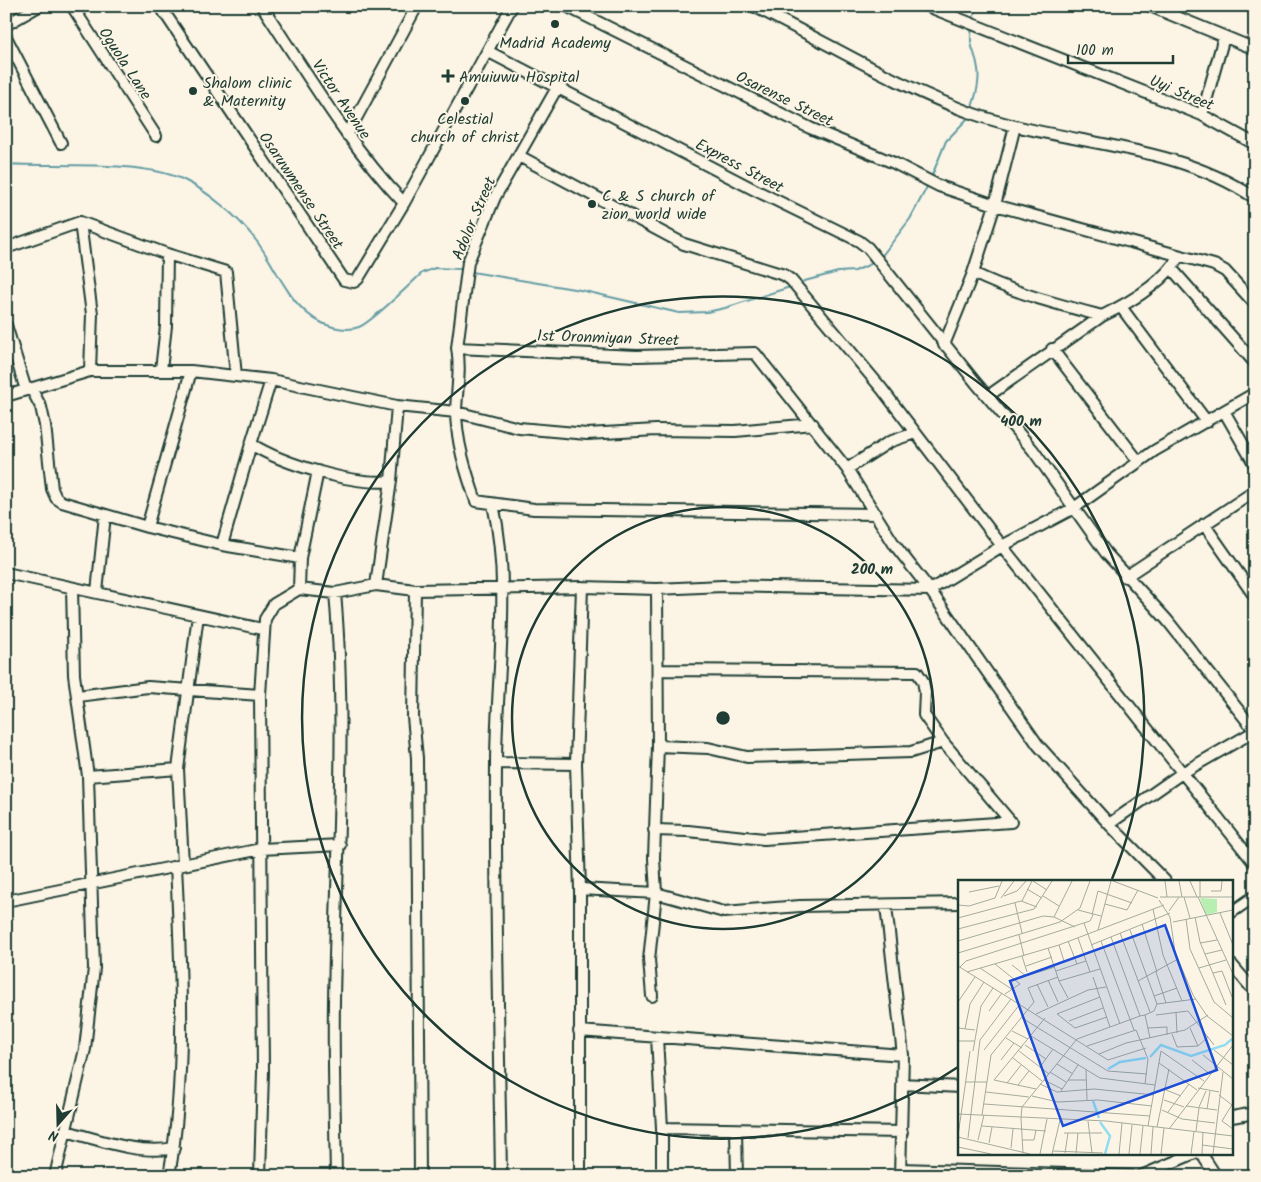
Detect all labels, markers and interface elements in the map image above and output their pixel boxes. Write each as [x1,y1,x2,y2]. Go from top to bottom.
marker: Madrid Academy [549,18,561,30]
street label: Oguola Lane [92,23,158,105]
place label: Madrid Academy [499,31,611,56]
scale bar [1068,32,1174,64]
text: 100 m [1076,39,1114,63]
street label: Victor Avenue [305,55,377,145]
place label: Amuiuwu Hospital [459,65,579,90]
street label: Osarense Street [731,65,838,134]
marker: Amuiuwu Hospital [441,69,455,83]
street label: Uyi Street [1145,69,1218,118]
place label: Shalom clinic & Maternity [203,71,292,114]
marker: Shalom clinic & Maternity [187,85,199,97]
marker: Celestial church of christ [459,95,471,107]
place label: Celestial church of christ [411,107,520,150]
street label: Osaruwmense Street [252,127,350,255]
street label: Express Street [691,133,789,200]
street label: Adolor Street [446,172,503,264]
place label: C & S church of zion world wide [602,184,717,227]
marker: C & S church of zion world wide [586,198,598,210]
street label: 1st Oronmiyan Street [536,324,680,354]
text: 400 m [1000,410,1042,434]
text: 200 m [851,558,893,582]
centre of rings [714,709,732,727]
inset map [958,880,1234,1154]
north arrow [32,1100,82,1150]
text: N [46,1123,62,1147]

